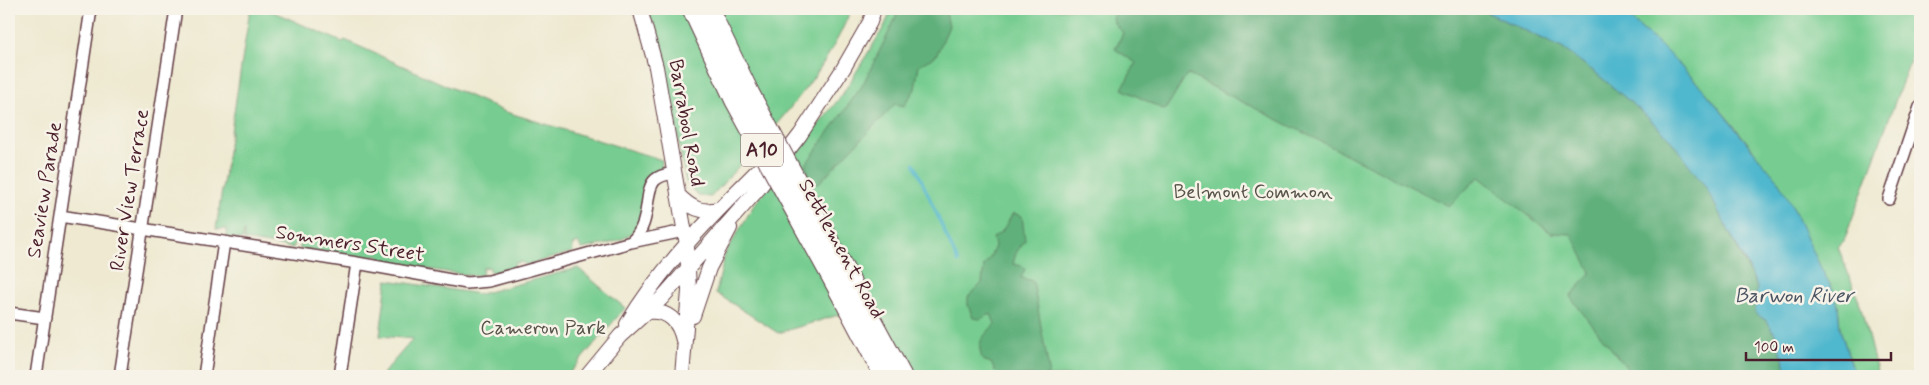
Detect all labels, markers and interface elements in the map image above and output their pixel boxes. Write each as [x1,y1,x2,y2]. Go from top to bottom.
street label: Barrabool Road [662,57,710,189]
street label: River View Terrace [104,107,156,273]
street label: Seaview Parade [21,120,69,260]
road number: A10 [741,134,783,166]
street label: Settlement Road [791,174,891,324]
park label: Belmont Common [1173,179,1333,206]
street label: Sommers Street [274,219,426,269]
water label: Barwon River [1734,282,1856,310]
park label: Cameron Park [480,315,606,342]
scale bar [1746,330,1892,362]
text: 100 m [1754,338,1794,358]

